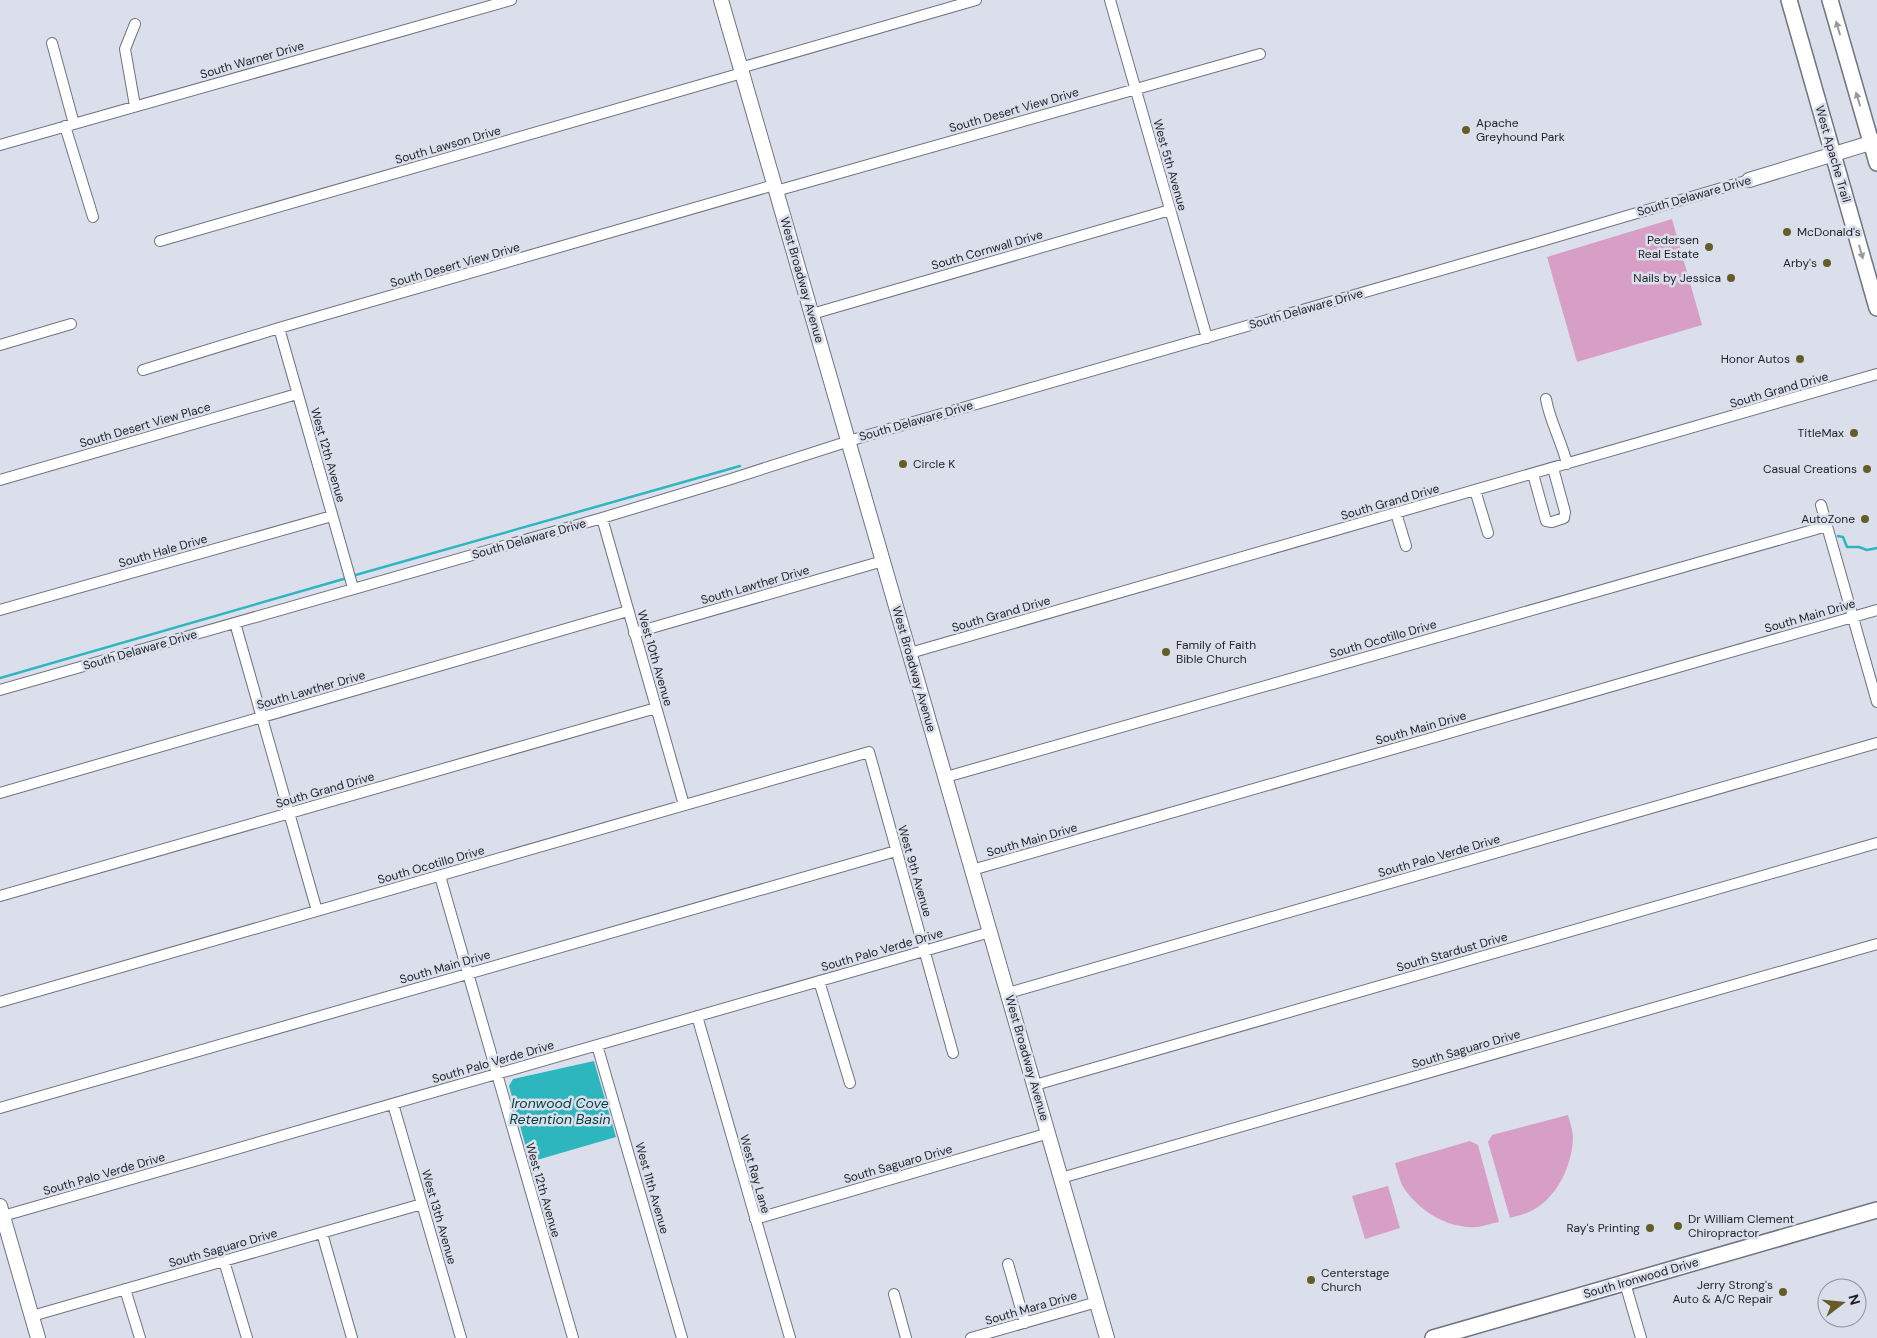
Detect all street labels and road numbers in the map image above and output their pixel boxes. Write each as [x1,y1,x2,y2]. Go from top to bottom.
street label: South Warner Drive [198,37,306,83]
street label: South Desert View Drive [947,84,1081,136]
street label: West Apache Trail [1812,104,1854,204]
street label: West 5th Avenue [1149,117,1191,213]
street label: South Lawson Drive [393,122,503,168]
street label: South Delaware Drive [1635,172,1753,220]
street label: West Broadway Avenue [776,215,828,345]
street label: South Cornwall Drive [929,226,1045,274]
street label: South Desert View Drive [388,239,522,291]
street label: South Delaware Drive [1247,285,1365,333]
street label: South Grand Drive [1728,368,1830,412]
street label: South Delaware Drive [857,397,975,445]
street label: South Desert View Place [78,399,213,451]
street label: West 12th Avenue [307,406,349,504]
street label: South Grand Drive [1339,480,1441,524]
street label: South Delaware Drive [470,515,588,563]
street label: South Hale Drive [117,531,209,571]
street label: South Lawther Drive [699,562,811,608]
street label: South Grand Drive [950,592,1052,636]
street label: South Main Drive [1763,595,1857,637]
street label: West Broadway Avenue [888,604,940,734]
street label: West 10th Avenue [634,608,676,708]
street label: South Ocotillo Drive [1328,616,1438,662]
street label: South Delaware Drive [81,626,199,674]
street label: South Lawther Drive [255,667,367,713]
street label: South Main Drive [1374,707,1468,749]
street label: South Grand Drive [274,768,376,812]
street label: South Main Drive [985,819,1079,861]
street label: West 9th Avenue [894,823,936,919]
street label: South Palo Verde Drive [1376,831,1502,881]
street label: South Ocotillo Drive [376,842,486,888]
street label: South Palo Verde Drive [819,925,945,975]
street label: South Stardust Drive [1395,928,1509,975]
street label: South Main Drive [398,946,492,988]
street label: West Broadway Avenue [1001,993,1053,1123]
street label: South Saguaro Drive [1410,1026,1522,1072]
street label: South Palo Verde Drive [430,1037,556,1087]
street label: West Ray Lane [736,1133,774,1215]
street label: West 11th Avenue [631,1140,673,1236]
street label: West 12th Avenue [522,1141,564,1239]
street label: South Saguaro Drive [842,1141,954,1187]
street label: South Palo Verde Drive [41,1149,167,1199]
street label: West 13th Avenue [418,1168,460,1266]
street label: South Saguaro Drive [167,1225,279,1271]
street label: South Ironwood Drive [1582,1254,1701,1302]
street label: South Mara Drive [983,1287,1079,1329]

